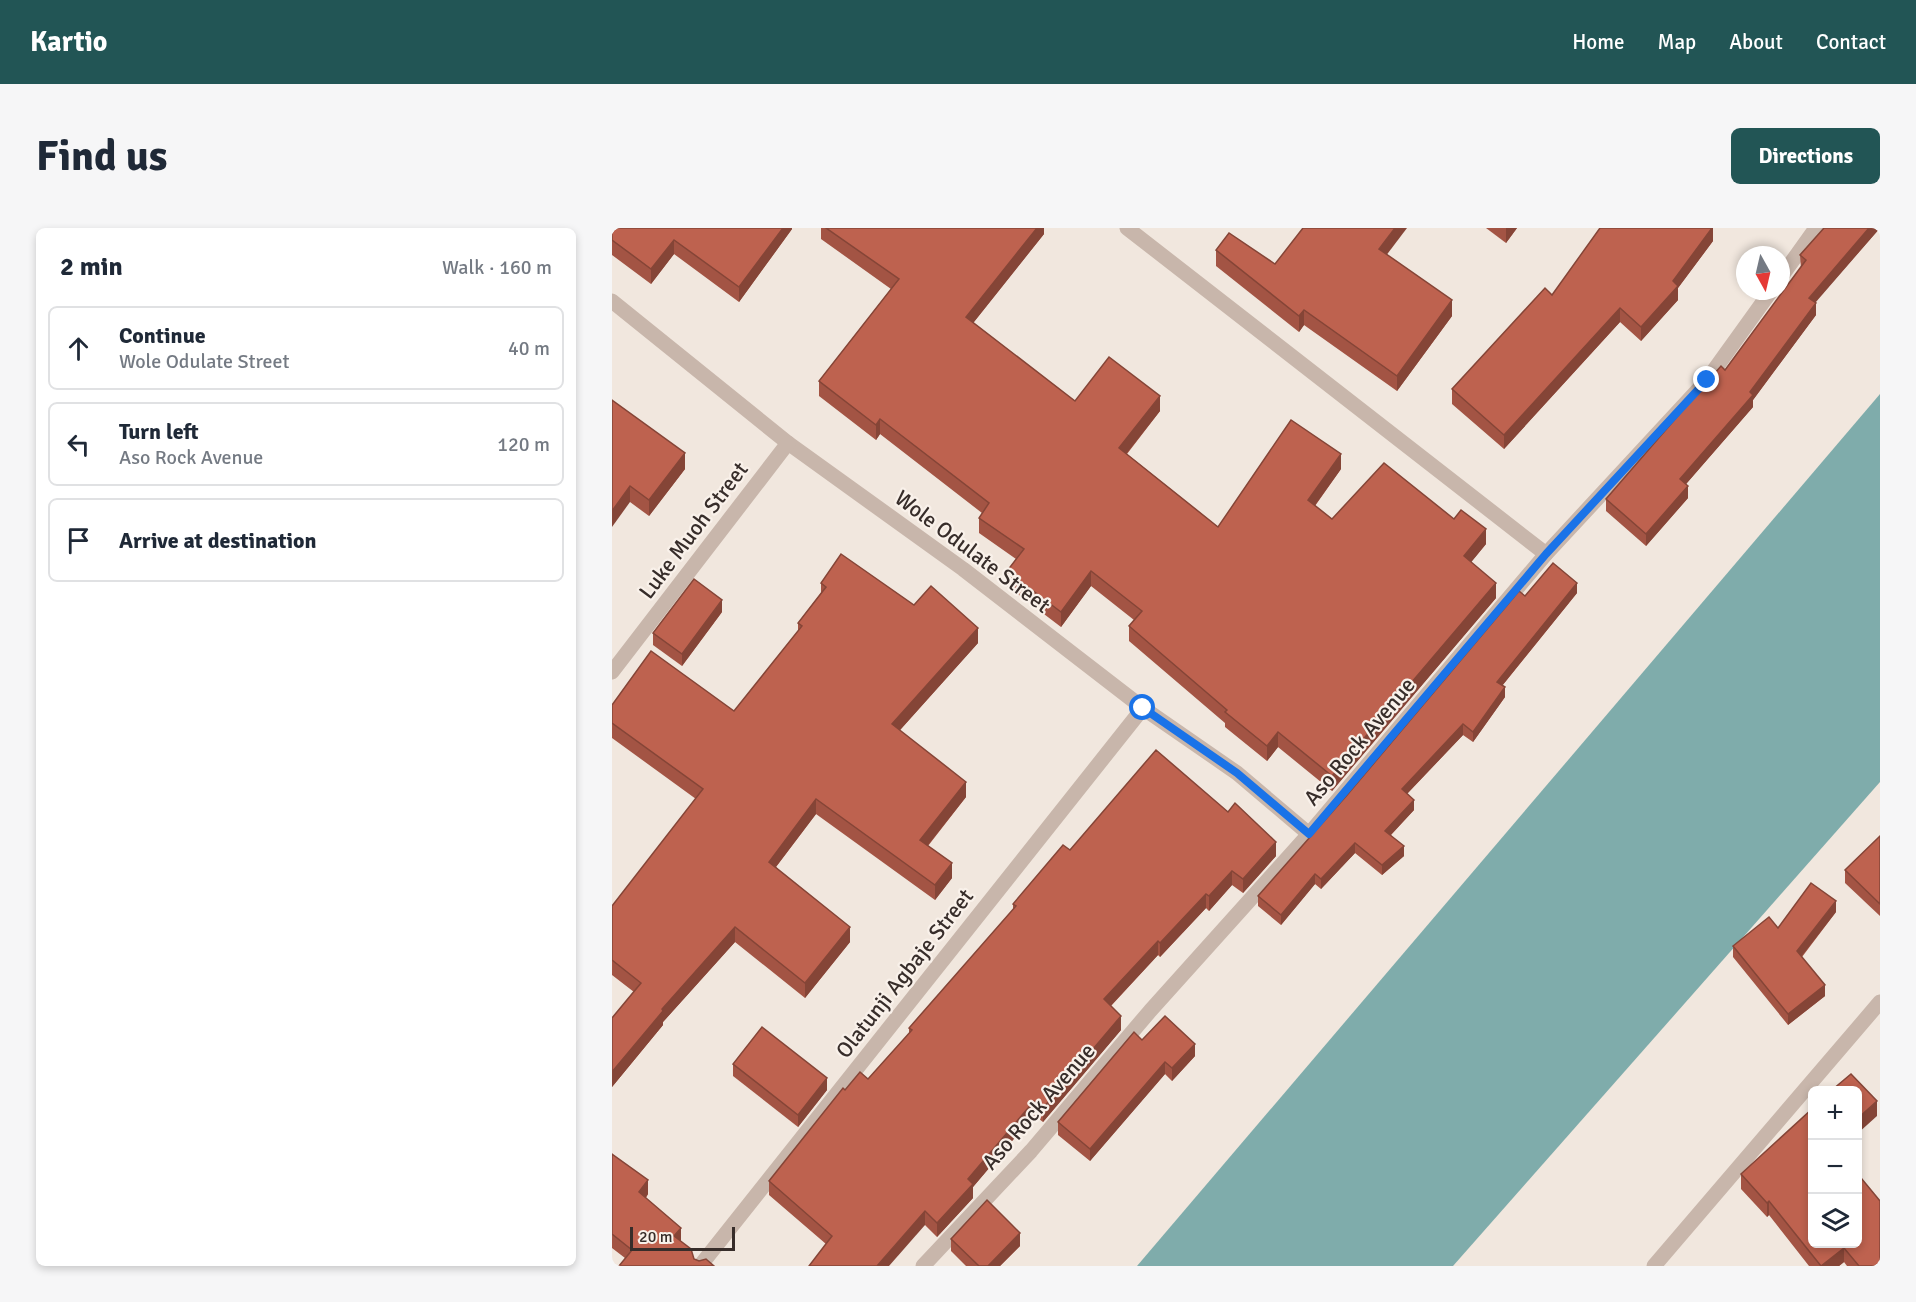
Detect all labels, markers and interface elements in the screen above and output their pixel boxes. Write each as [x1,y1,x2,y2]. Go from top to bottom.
text: Kartio [30,25,107,59]
text: Home [1572,29,1625,55]
text: Map [1658,29,1696,55]
text: About [1729,29,1783,55]
text: Contact [1816,29,1886,55]
button: Directions [1731,128,1880,184]
text: Find us [36,131,167,182]
north arrow [1736,246,1790,300]
text: 2 min [60,251,123,283]
text: Walk · 160 m [442,255,552,280]
text: Continue [119,322,206,349]
icon: ahead [62,332,95,365]
text: 40 m [508,336,550,361]
text: Wole Odulate Street [119,349,290,374]
route end [1693,366,1719,392]
text: Turn left [119,418,199,445]
icon: left [62,428,95,461]
text: 120 m [497,432,550,457]
text: Aso Rock Avenue [119,445,263,470]
street label: Luke Muoh Street [633,456,754,604]
street label: Wole Odulate Street [890,484,1056,619]
icon: arrive [62,524,95,557]
text: Arrive at destination [119,527,316,554]
street label: Aso Rock Avenue [1298,672,1421,811]
route start [1129,694,1155,720]
street label: Olatunji Agbaje Street [830,883,979,1063]
street label: Aso Rock Avenue [976,1038,1101,1175]
map controls [1808,1086,1862,1248]
button: + [1808,1086,1862,1140]
button: − [1808,1140,1862,1194]
button: layers [1808,1194,1862,1248]
scale bar [630,1224,735,1252]
text: 20 m [639,1227,673,1247]

